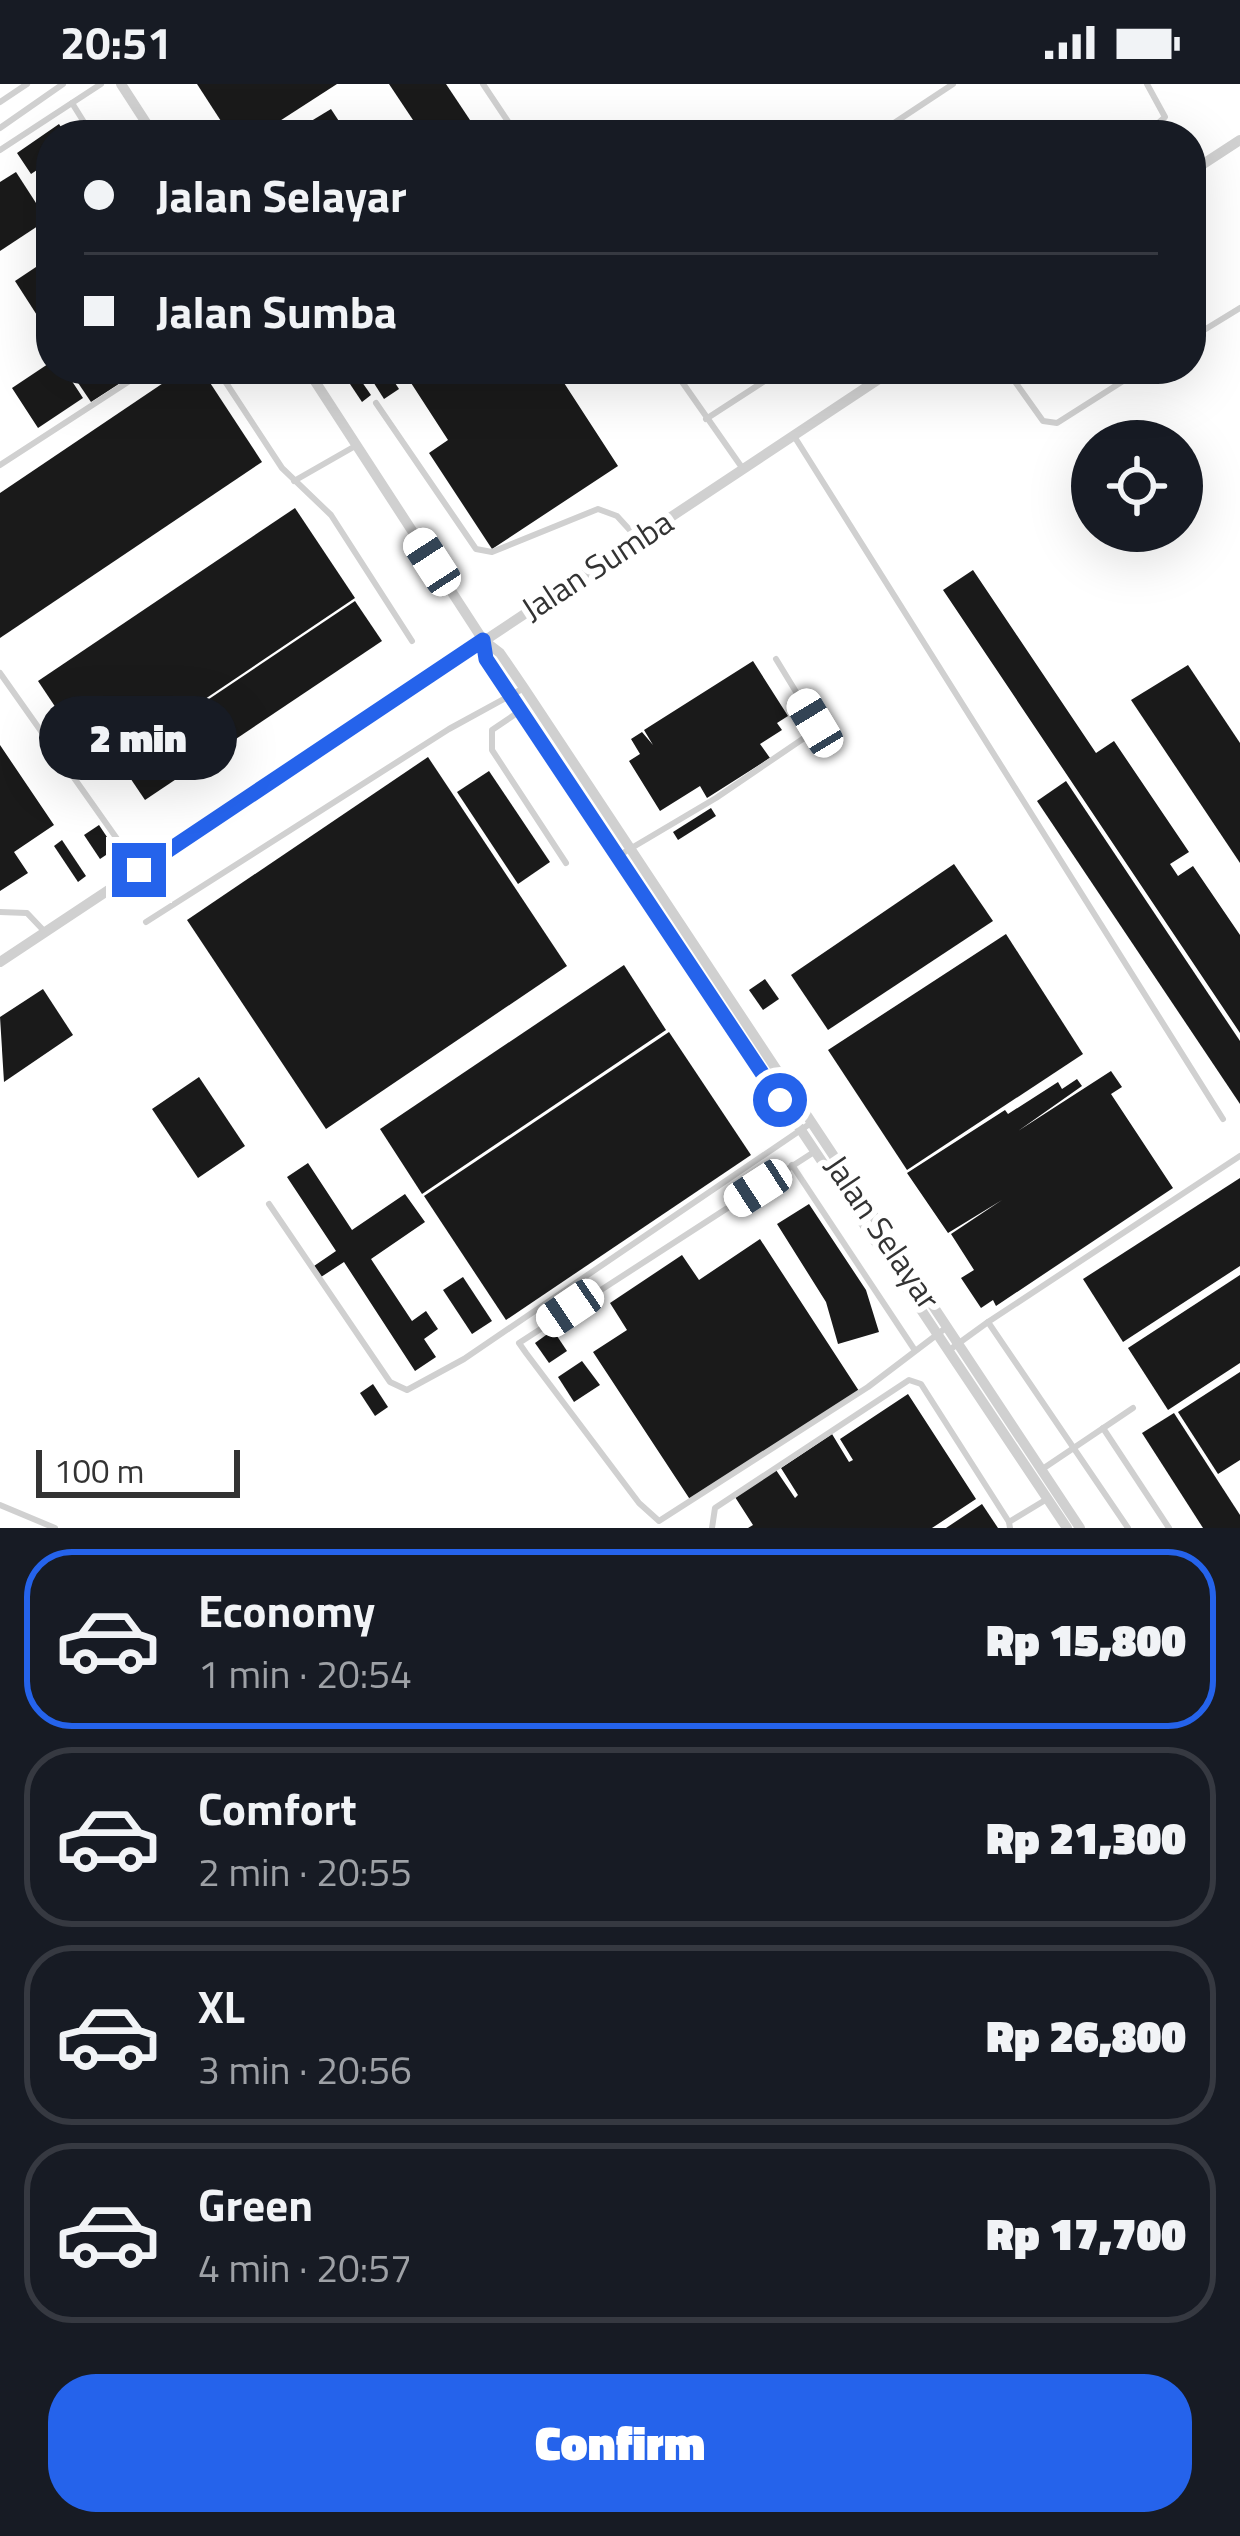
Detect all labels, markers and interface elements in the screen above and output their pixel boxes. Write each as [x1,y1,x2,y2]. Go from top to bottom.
text: 20:51 [60,8,172,76]
text: Jalan Selayar [156,161,407,229]
text: Jalan Sumba [156,277,397,345]
map controls [1071,420,1203,552]
button: locate [1071,420,1203,552]
street label: Jalan Sumba [511,497,683,633]
car [397,522,467,602]
car [781,683,849,763]
callout: 2 min [40,696,238,780]
text: 2 min [90,708,186,767]
route end [112,843,166,897]
route start [753,1073,807,1127]
street label: Jalan Selayar [813,1145,953,1319]
car [718,1153,798,1223]
car [530,1273,610,1343]
scale bar [36,1444,240,1497]
text: 100 m [54,1446,144,1496]
text: Economy [198,1576,375,1644]
icon: car [54,1585,162,1693]
text: Rp 15,800 [986,1605,1186,1673]
text: 1 min · 20:54 [198,1644,412,1703]
text: Comfort [198,1774,357,1842]
icon: car [54,1783,162,1891]
text: Rp 21,300 [986,1803,1186,1871]
text: 2 min · 20:55 [198,1842,412,1901]
text: XL [198,1972,245,2040]
icon: car [54,1981,162,2089]
text: Rp 26,800 [986,2001,1186,2069]
text: 3 min · 20:56 [198,2040,412,2099]
text: Green [198,2170,313,2238]
icon: car [54,2179,162,2287]
text: Rp 17,700 [986,2199,1186,2267]
text: 4 min · 20:57 [198,2238,412,2297]
button: Confirm [48,2374,1192,2512]

